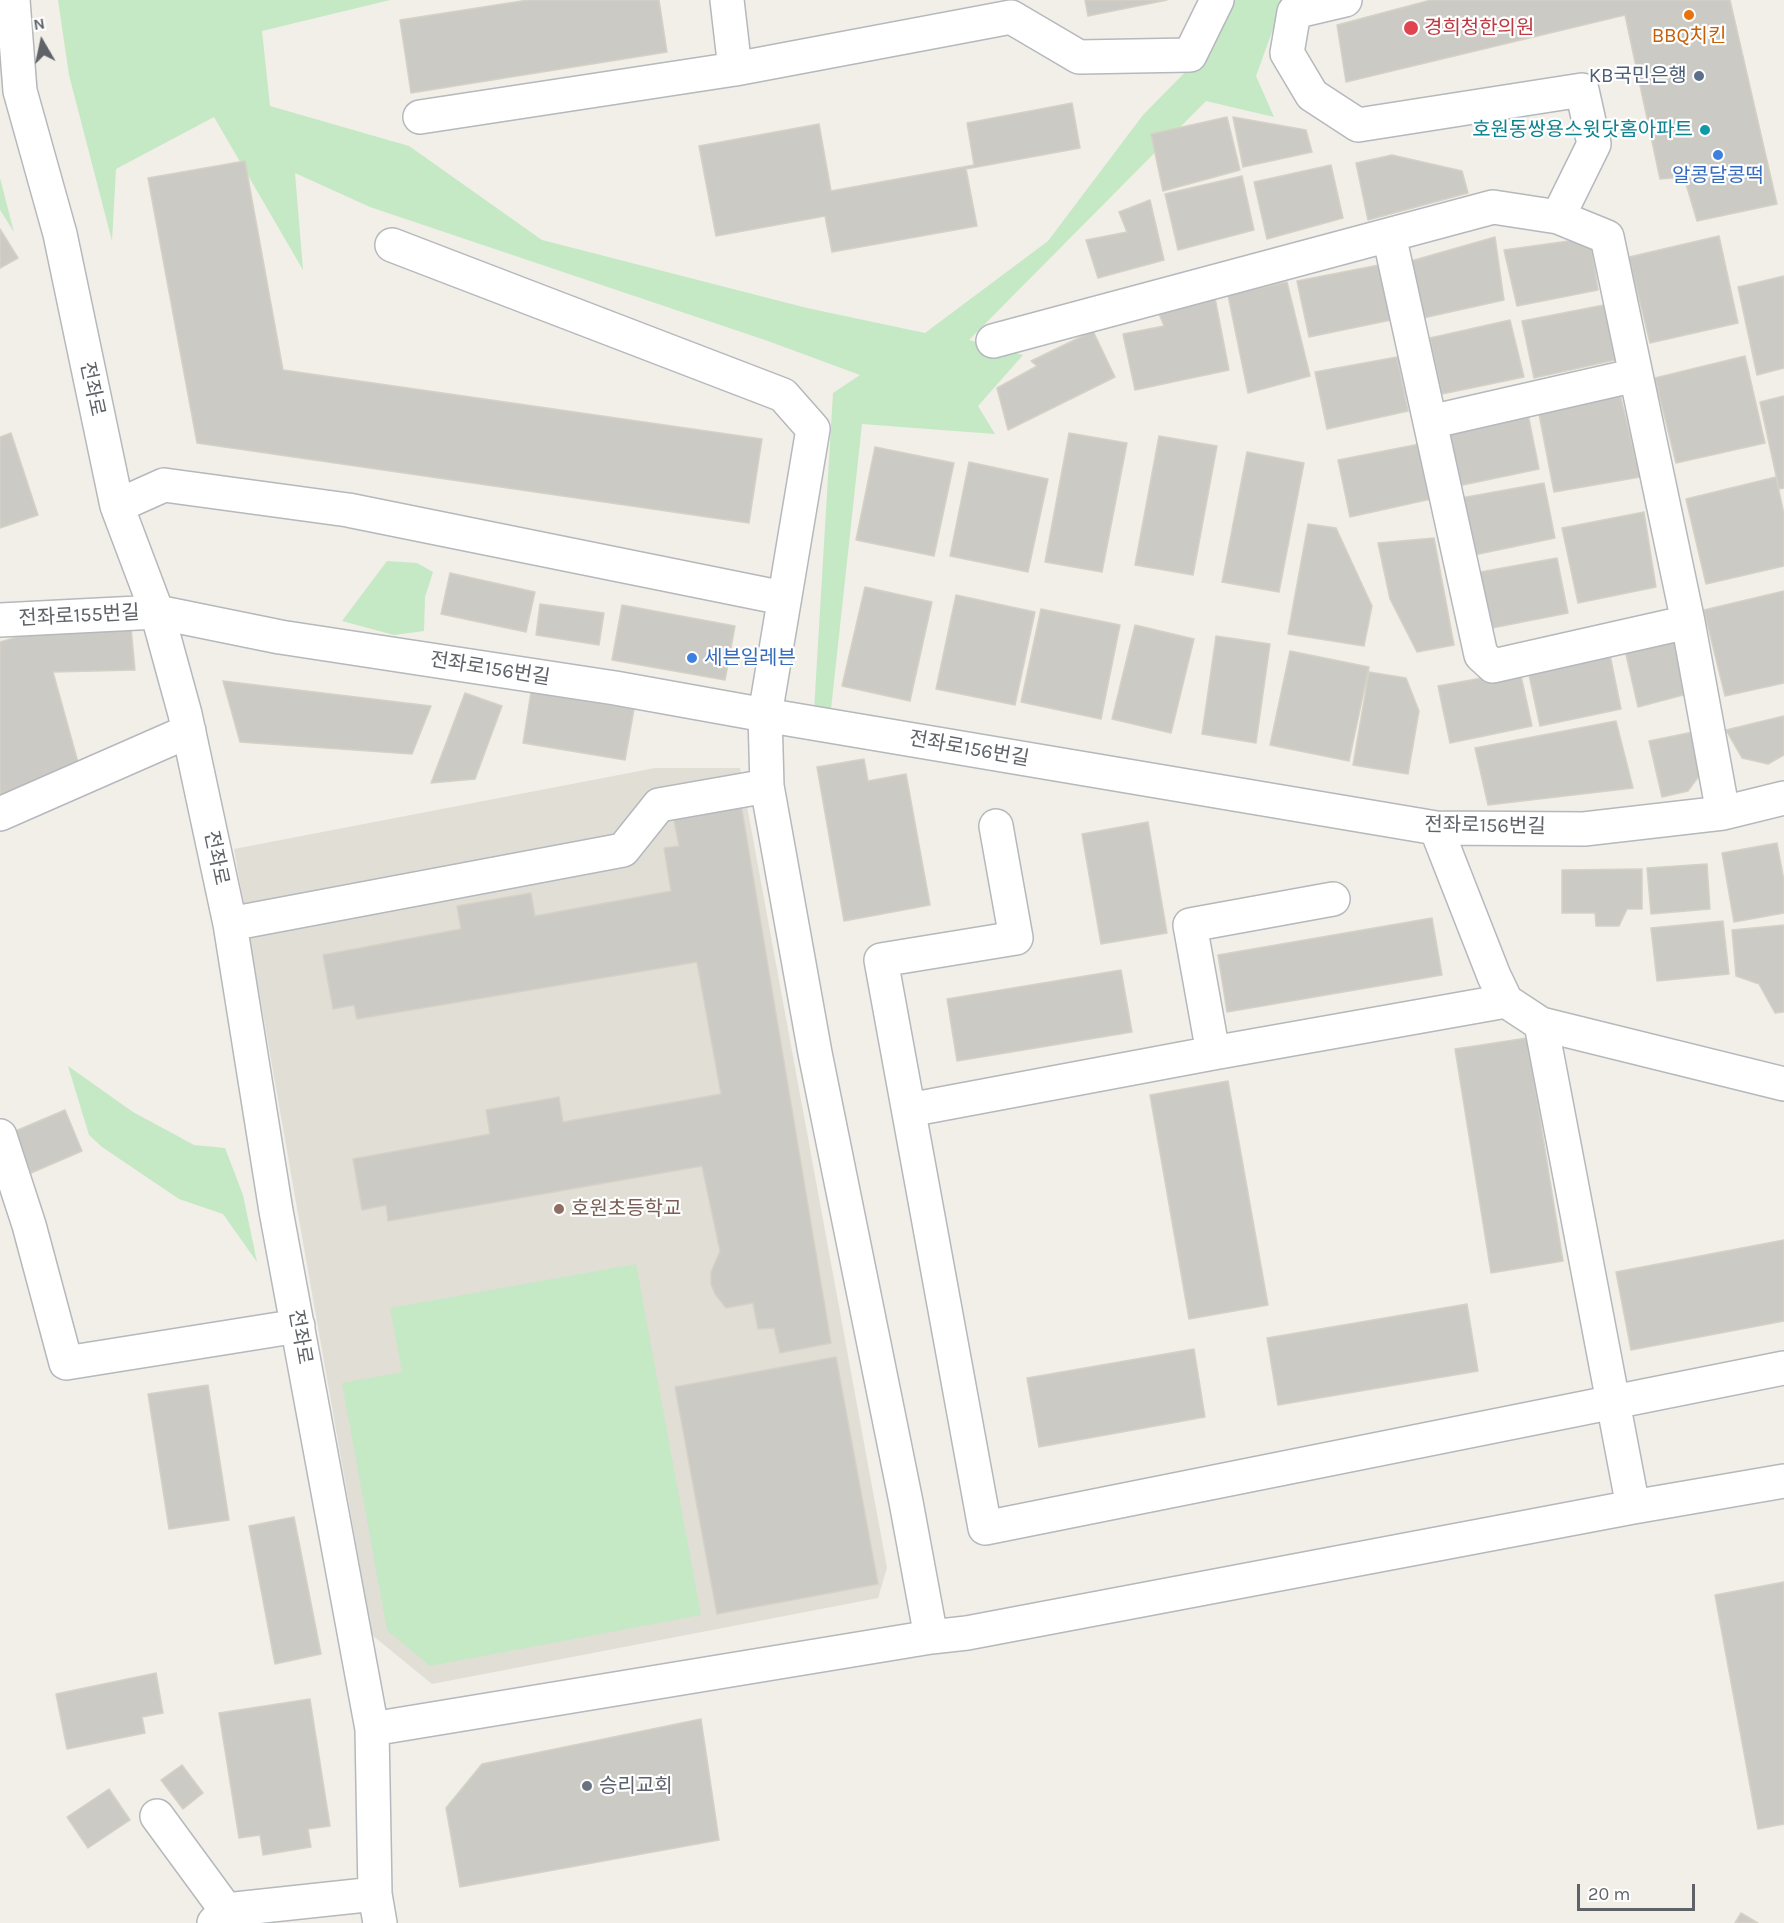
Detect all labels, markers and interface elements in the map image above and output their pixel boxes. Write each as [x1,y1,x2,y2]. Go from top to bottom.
marker: BBQ치킨 [1682,8,1696,22]
north arrow [12,12,72,72]
text: N [32,13,46,34]
place label: 경희청한의원 [1424,16,1534,40]
marker: 경희청한의원 [1402,19,1420,37]
place label: BBQ치킨 [1652,24,1726,48]
place label: KB국민은행 [1589,64,1687,88]
marker: KB국민은행 [1692,69,1706,83]
place label: 호원동쌍용스윗닷홈아파트 [1472,118,1693,142]
marker: 호원동쌍용스윗닷홈아파트 [1698,123,1712,137]
marker: 알콩달콩떡 [1711,148,1725,162]
place label: 알콩달콩떡 [1672,164,1764,188]
street label: 전좌로 [75,360,109,418]
street label: 전좌로155번길 [18,601,140,631]
place label: 세븐일레븐 [704,646,796,670]
street label: 전좌로156번길 [428,648,552,690]
marker: 세븐일레븐 [685,651,699,665]
street label: 전좌로156번길 [907,727,1031,771]
street label: 전좌로156번길 [1424,813,1546,839]
street label: 전좌로 [199,829,233,887]
place label: 호원초등학교 [571,1197,681,1221]
marker: 호원초등학교 [552,1202,566,1216]
street label: 전좌로 [283,1308,317,1366]
place label: 승리교회 [599,1774,673,1798]
marker: 승리교회 [580,1779,594,1793]
scale bar [1580,1872,1698,1910]
text: 20 m [1588,1883,1630,1905]

